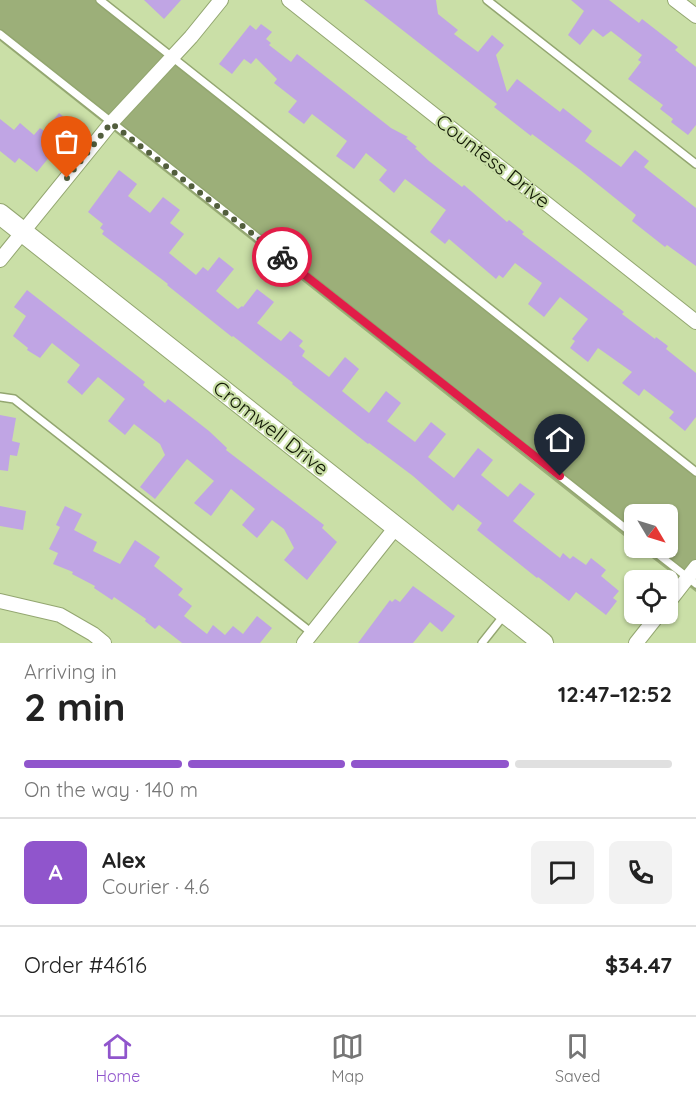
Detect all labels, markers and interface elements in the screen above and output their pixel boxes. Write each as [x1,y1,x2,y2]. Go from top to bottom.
street label: Countess Drive [431,108,556,213]
pin [41,116,92,178]
icon: bag [50,125,83,158]
courier [252,227,312,287]
icon: bike [266,241,299,274]
street label: Cromwell Drive [209,375,334,480]
pin [534,414,585,476]
icon: home [543,423,576,456]
north arrow [624,504,678,558]
map controls [624,504,678,624]
button: locate [624,570,678,624]
text: Arriving in [24,659,117,684]
text: 12:47–12:52 [558,680,672,708]
text: 2 min [24,682,126,731]
text: On the way · 140 m [24,777,198,802]
button: chat [531,841,594,904]
button: phone [609,841,672,904]
text: Alex [102,846,145,874]
text: A [48,858,63,886]
text: Courier · 4.6 [102,874,209,899]
text: Order #4616 [24,951,147,979]
text: $34.47 [605,951,672,979]
tab: Home [95,1030,140,1086]
tab: Map [331,1030,364,1086]
tab: Saved [555,1030,601,1086]

